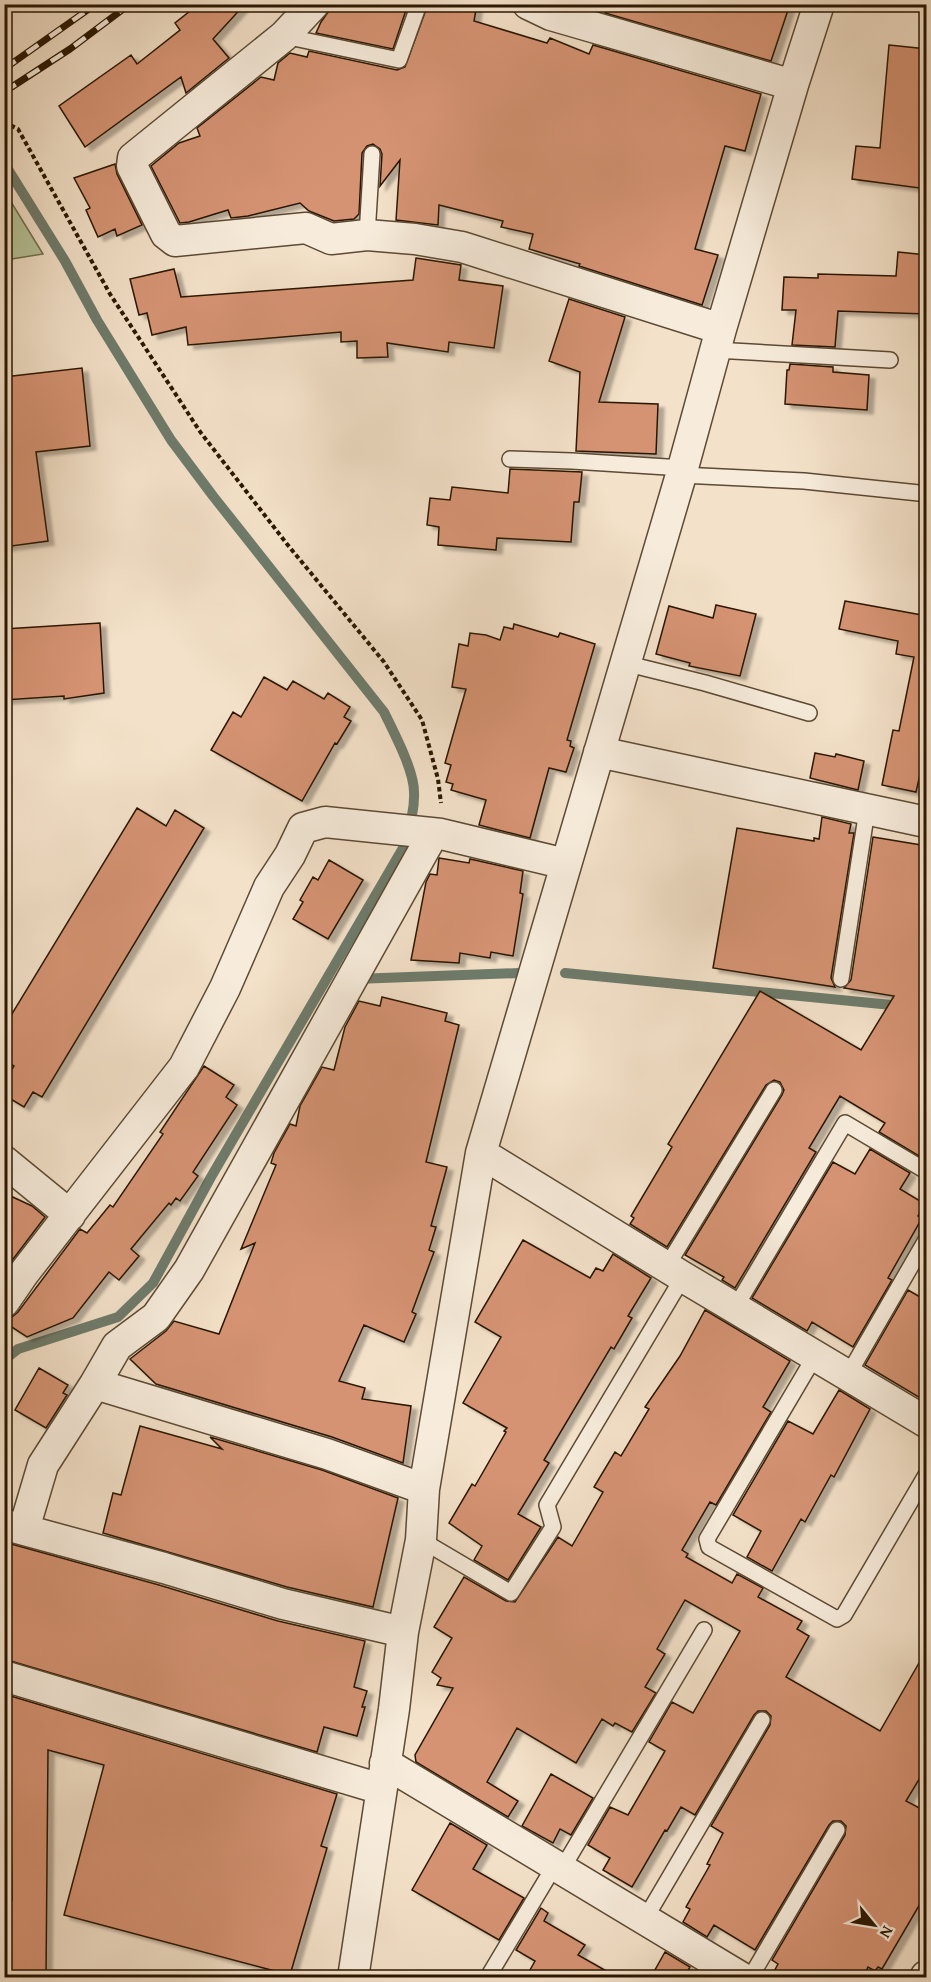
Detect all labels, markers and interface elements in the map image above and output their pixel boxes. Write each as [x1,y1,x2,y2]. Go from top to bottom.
north arrow [844,1895,904,1955]
text: N [874,1922,900,1943]

